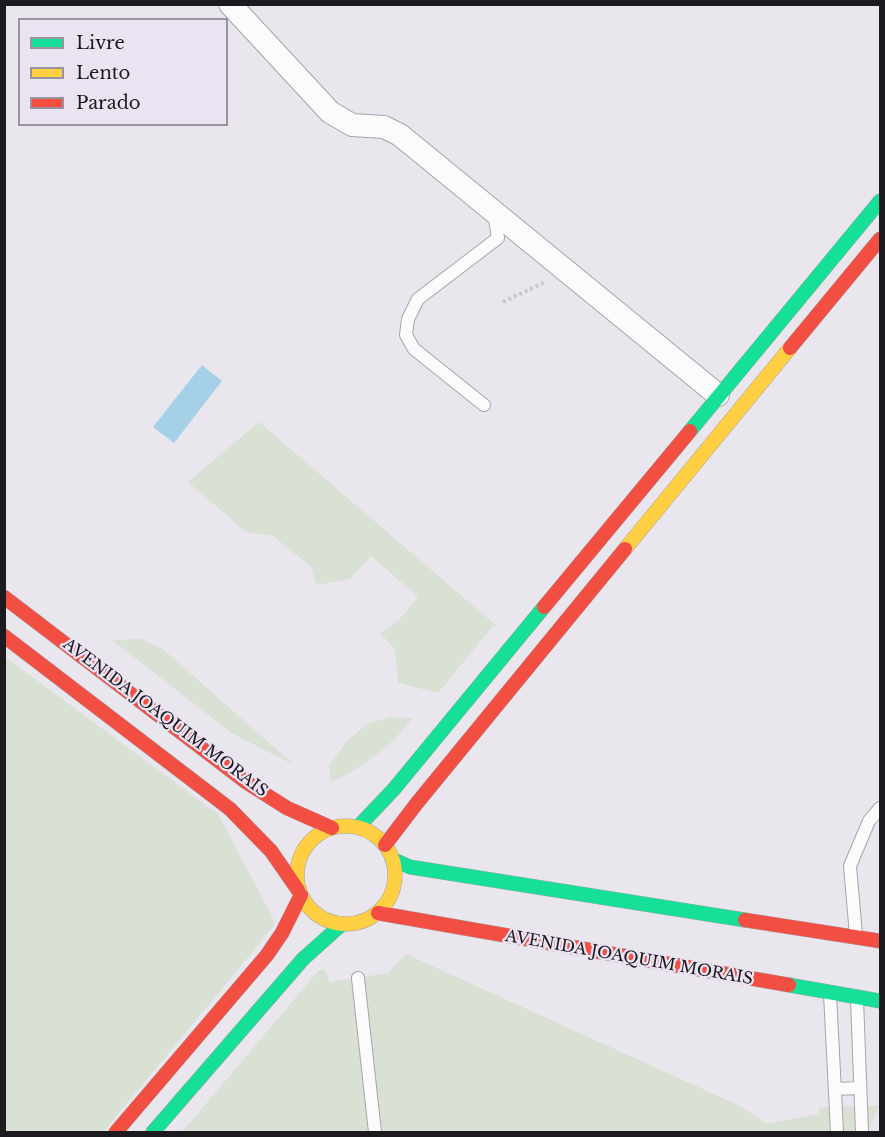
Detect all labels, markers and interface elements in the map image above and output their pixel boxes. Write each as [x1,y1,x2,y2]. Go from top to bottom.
legend [18,18,228,126]
text: Livre [76,32,125,54]
text: Lento [76,62,130,84]
text: Parado [76,92,141,114]
street label: AVENIDA JOAQUIM MORAIS [59,635,271,801]
street label: AVENIDA JOAQUIM MORAIS [504,927,754,989]

